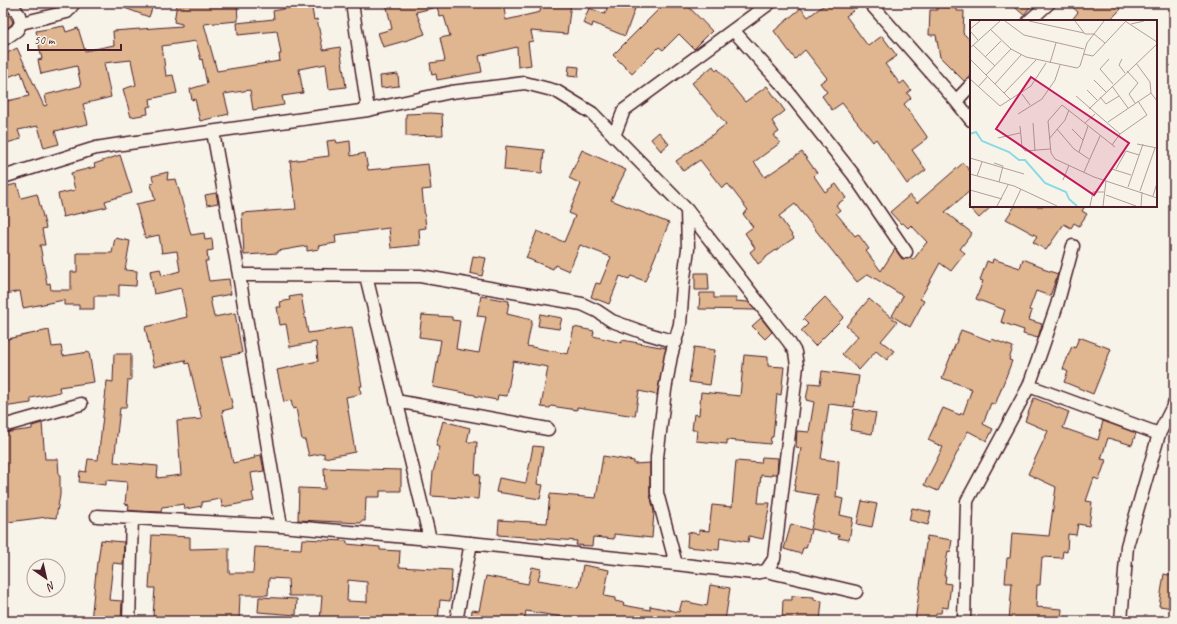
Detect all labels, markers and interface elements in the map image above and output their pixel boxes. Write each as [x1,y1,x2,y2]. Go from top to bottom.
inset map [970,20,1157,207]
scale bar [28,26,121,52]
text: 50 m [34,32,56,48]
north arrow [26,558,66,598]
text: N [43,579,58,595]

